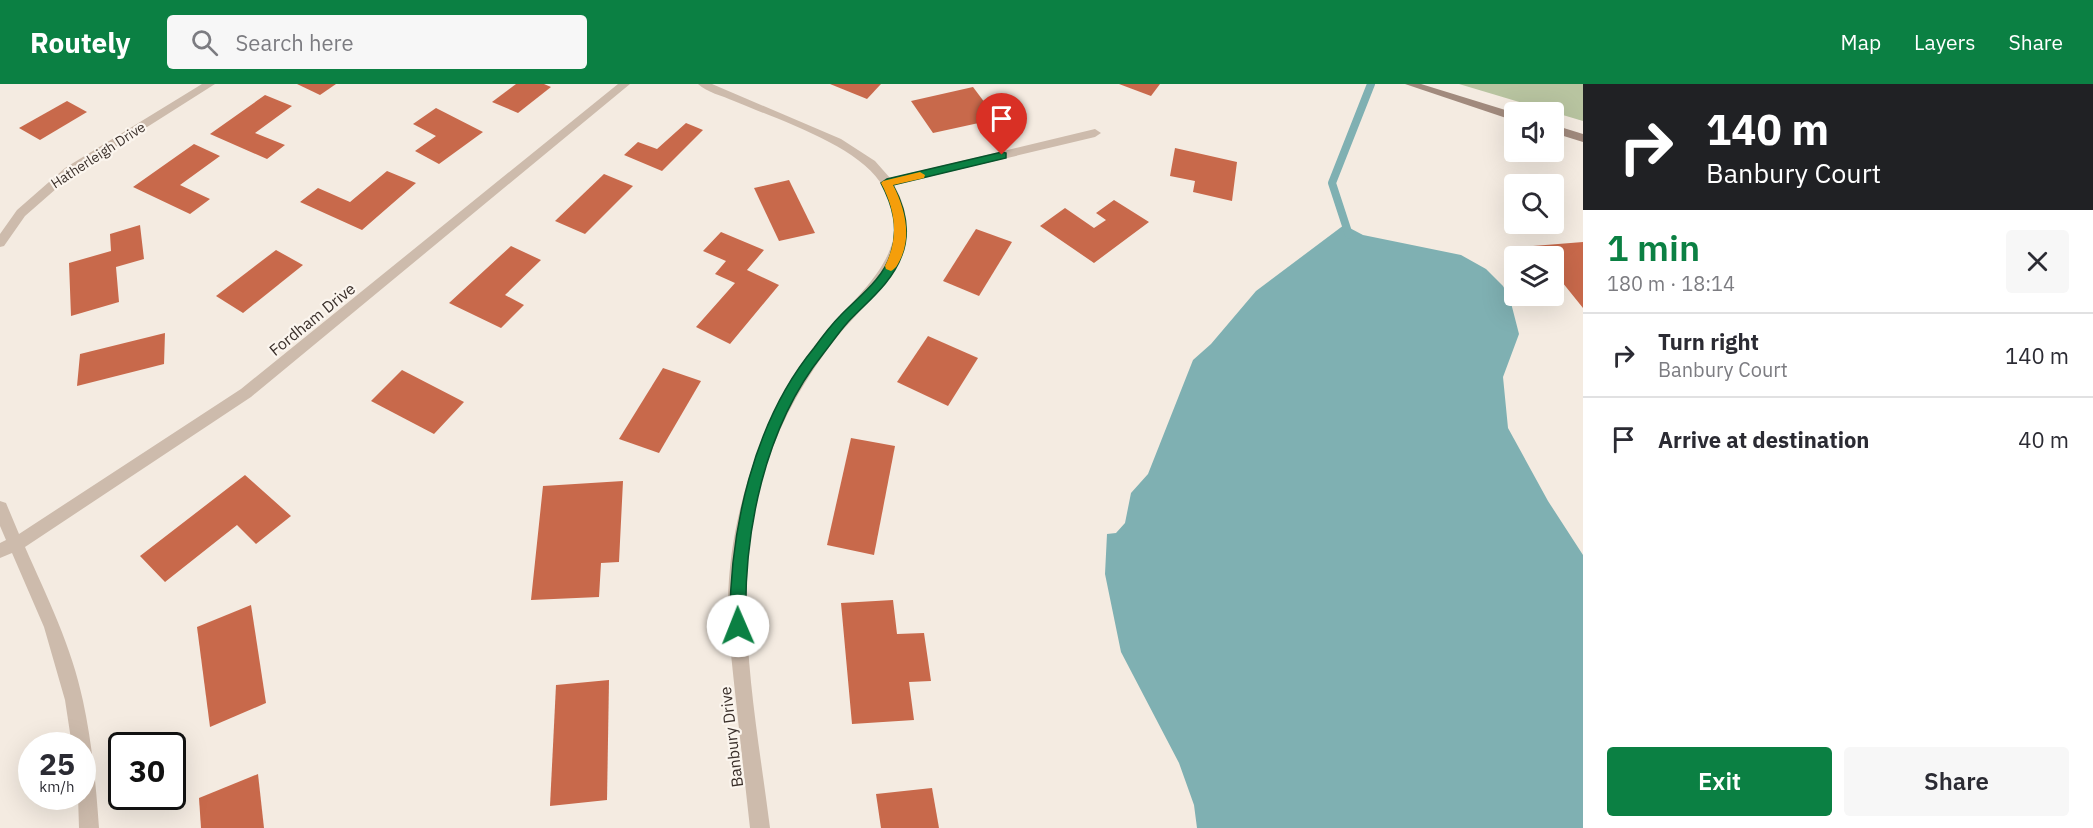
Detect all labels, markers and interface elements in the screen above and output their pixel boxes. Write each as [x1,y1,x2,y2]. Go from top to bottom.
search box [167,15,587,69]
text: Routely [30,24,131,61]
icon: search [188,26,221,59]
text: Search here [236,28,354,57]
text: Map [1841,28,1881,56]
text: Layers [1914,28,1976,56]
text: Share [2009,28,2063,56]
pin [976,93,1027,155]
icon: arrive [985,102,1018,135]
map controls [1504,102,1564,306]
button: sound [1504,102,1564,162]
text: 140 m [1706,102,1829,157]
icon: right [1607,108,1685,186]
street label: Hatherleigh Drive [47,118,149,192]
text: Banbury Court [1706,155,1881,190]
button: search [1504,174,1564,234]
text: 1 min [1607,224,1700,271]
button: close [2006,230,2069,293]
button: layers [1504,246,1564,306]
text: 180 m · 18:14 [1607,270,1735,297]
street label: Fordham Drive [265,278,359,360]
text: Turn right [1658,327,1759,356]
icon: right [1607,339,1640,372]
text: 140 m [2005,341,2069,370]
text: Banbury Court [1658,356,1788,383]
icon: arrive [1607,423,1640,456]
text: Arrive at destination [1658,425,1869,454]
text: 40 m [2018,425,2069,454]
position arrow [706,594,770,658]
street label: Banbury Drive [715,685,747,789]
speed limit sign: 30 [108,732,186,810]
text: 25 [39,744,75,783]
button: Exit [1607,747,1832,816]
button: Share [1844,747,2069,816]
text: km/h [39,777,75,796]

